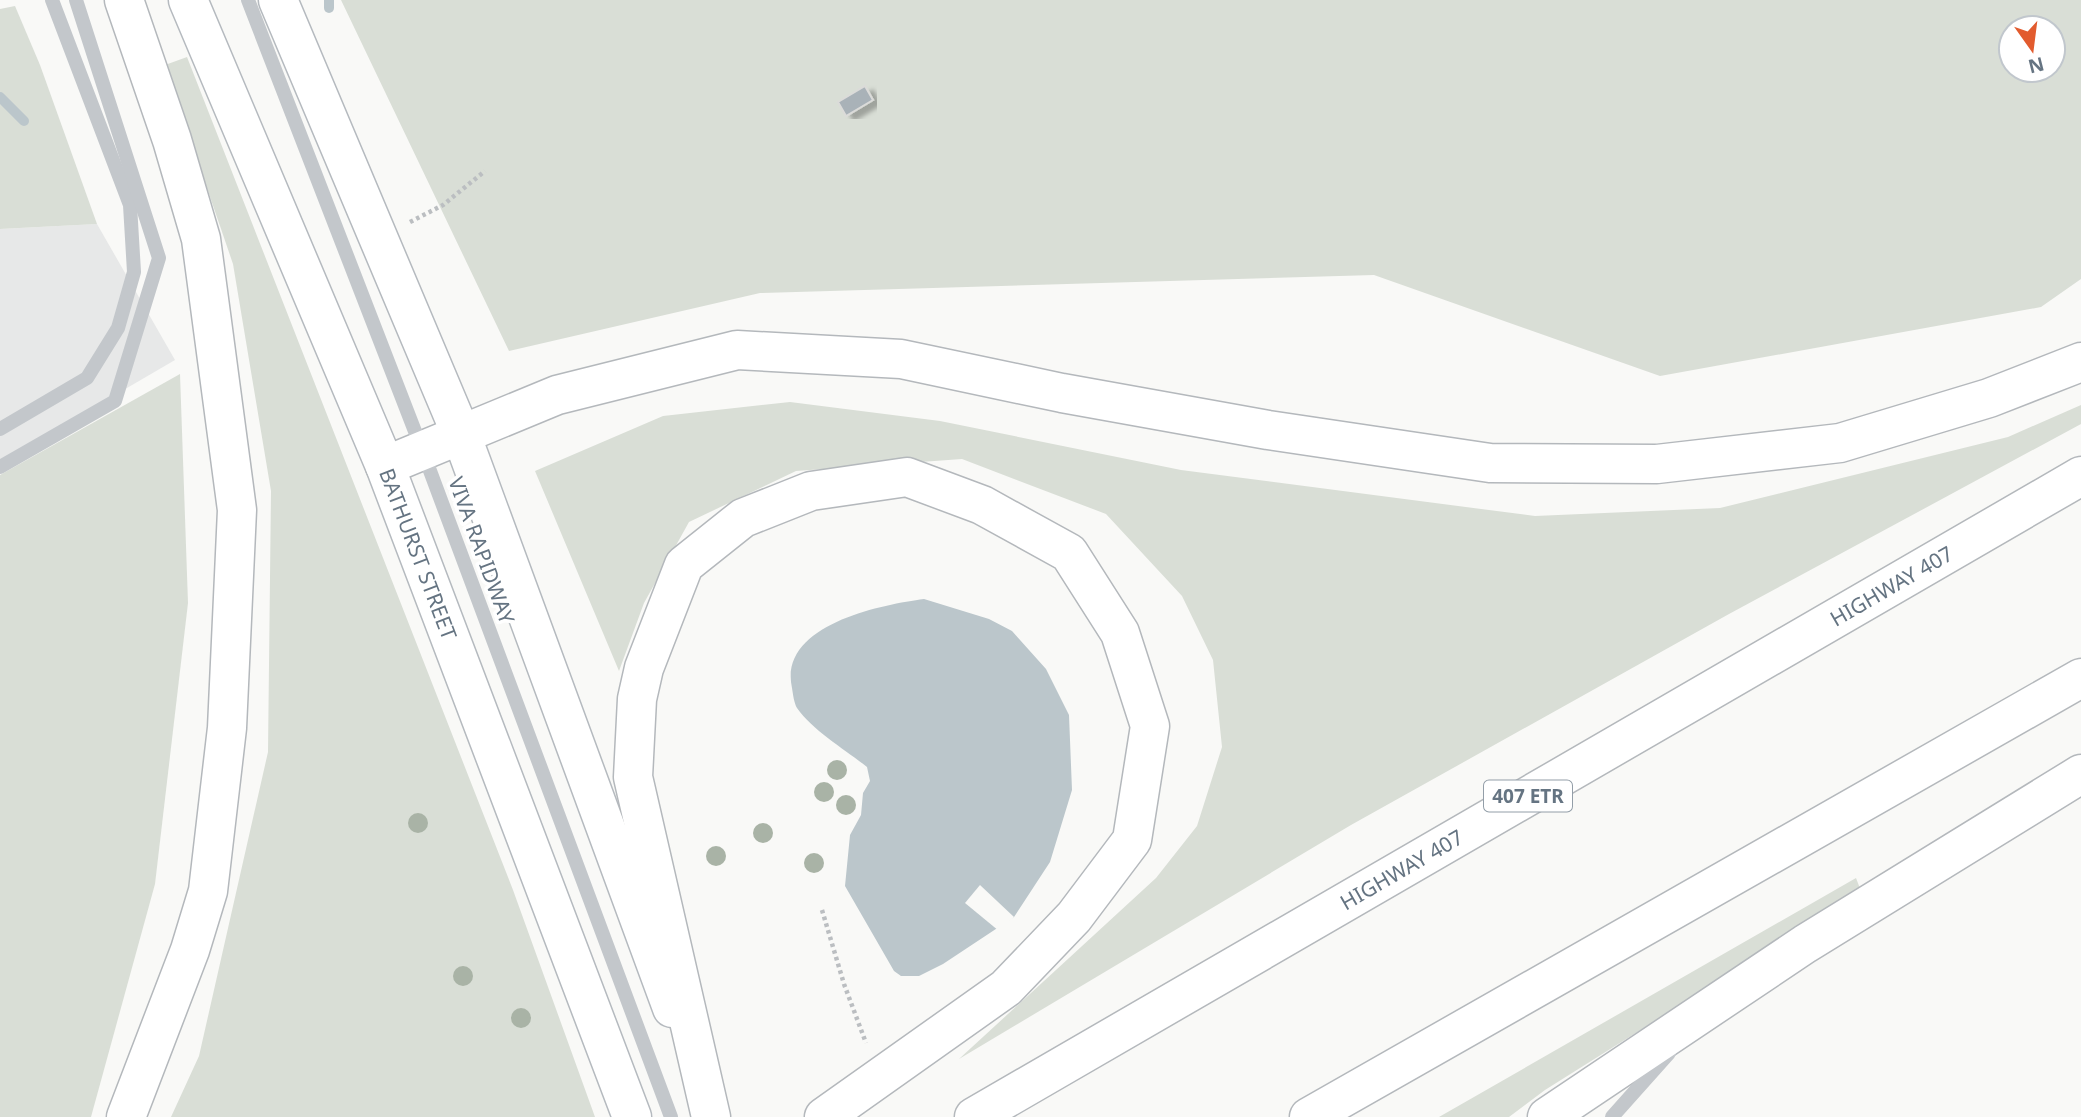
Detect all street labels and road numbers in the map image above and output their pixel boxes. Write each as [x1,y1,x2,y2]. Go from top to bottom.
street label: BATHURST STREET [373,464,464,644]
street label: VIVA RAPIDWAY [442,473,522,627]
street label: HIGHWAY 407 [1825,539,1958,632]
road number: 407 ETR [1484,780,1572,811]
street label: HIGHWAY 407 [1335,823,1468,916]

